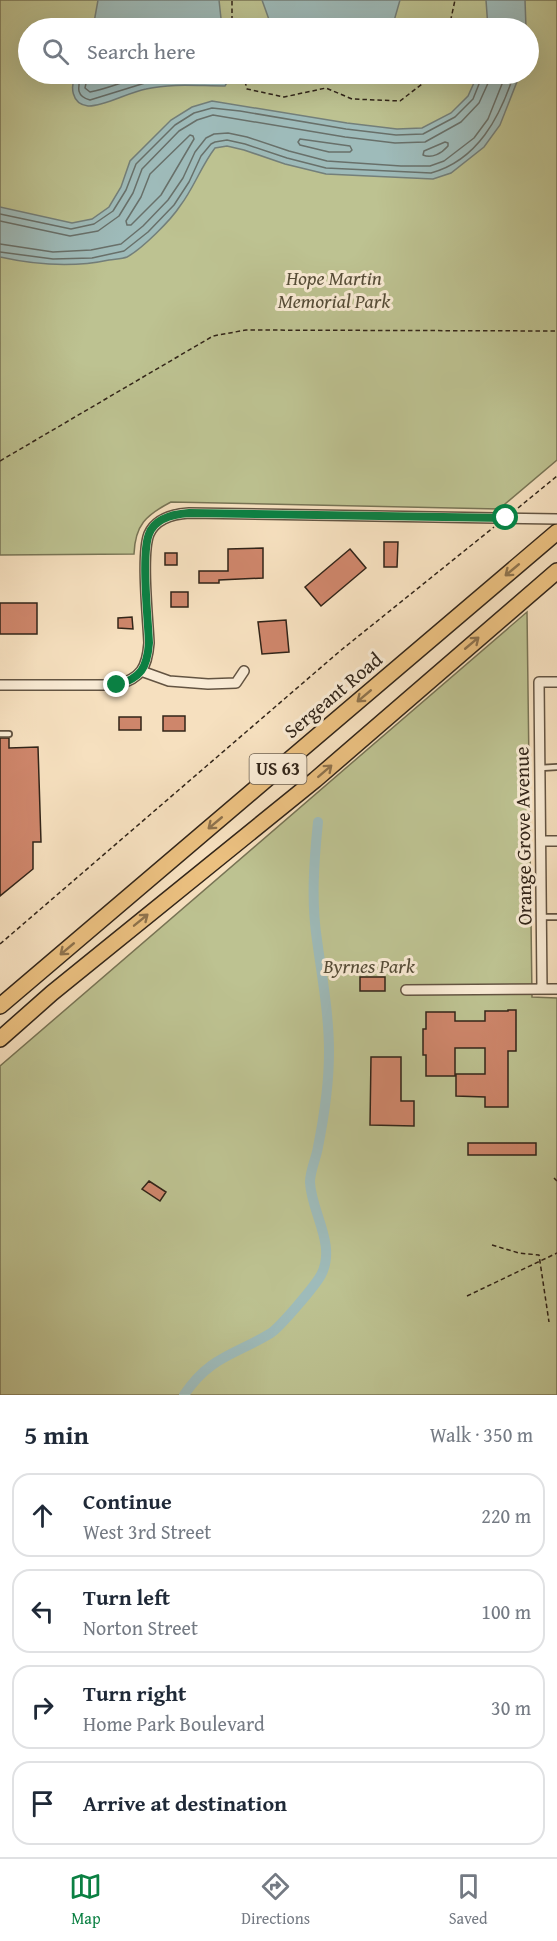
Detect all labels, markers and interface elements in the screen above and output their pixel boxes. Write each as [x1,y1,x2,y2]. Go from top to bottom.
search box [18,18,539,84]
icon: search [39,35,72,68]
text: Search here [87,35,196,67]
park label: Hope Martin Memorial Park [278,263,391,315]
route start [492,504,518,530]
one-way arrow [505,563,520,577]
one-way arrow [464,636,479,650]
street label: Sergeant Road [277,645,388,745]
route end [103,671,129,697]
one-way arrow [357,689,372,703]
street label: Orange Grove Avenue [506,746,539,926]
road number: US 63 [250,754,306,784]
one-way arrow [317,764,332,778]
one-way arrow [208,816,223,830]
one-way arrow [133,914,149,927]
one-way arrow [59,943,75,956]
park label: Byrnes Park [322,951,416,980]
text: 5 min [24,1415,89,1454]
text: Walk · 350 m [430,1420,533,1449]
text: Continue [83,1485,172,1517]
icon: ahead [26,1499,59,1532]
text: 220 m [481,1501,531,1530]
text: West 3rd Street [83,1517,211,1546]
text: Turn left [83,1581,170,1613]
icon: left [26,1595,59,1628]
text: 100 m [481,1597,531,1626]
text: Norton Street [83,1613,198,1642]
text: Turn right [83,1677,186,1709]
icon: right [26,1691,59,1724]
text: 30 m [491,1693,531,1722]
text: Home Park Boulevard [83,1709,265,1738]
icon: arrive [26,1787,59,1820]
text: Arrive at destination [83,1787,287,1819]
tab: Map [69,1870,102,1930]
tab: Directions [241,1870,310,1930]
tab: Saved [449,1870,488,1930]

